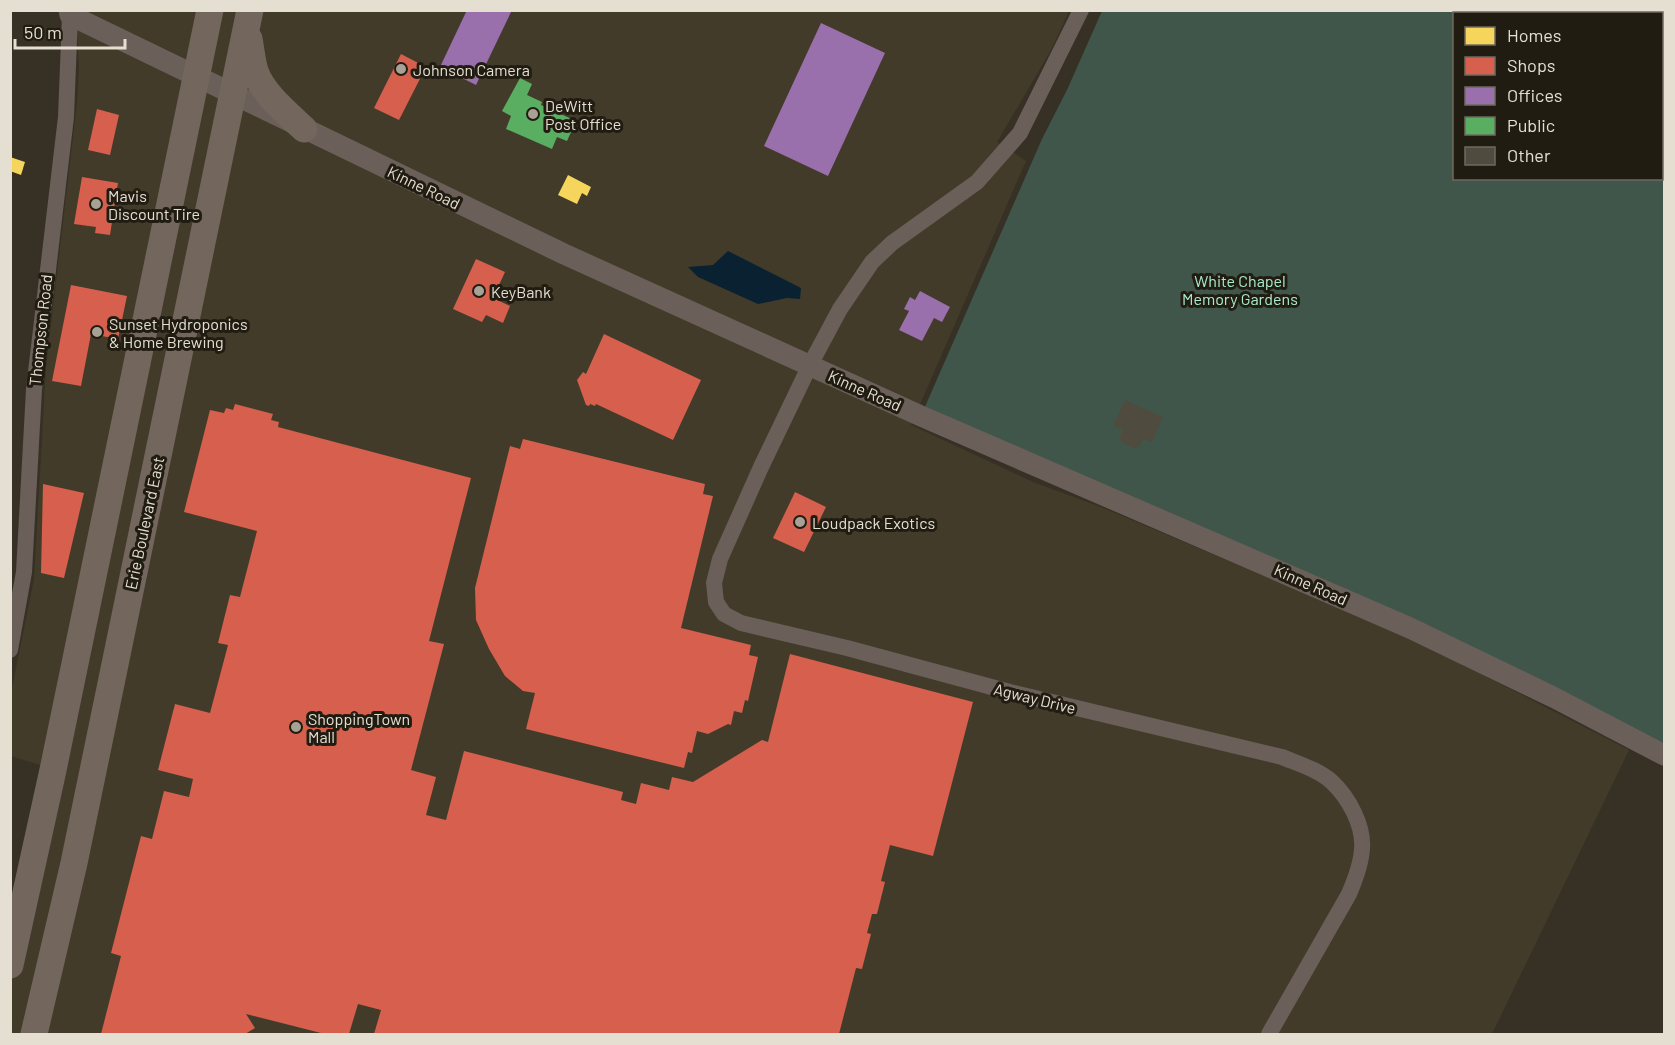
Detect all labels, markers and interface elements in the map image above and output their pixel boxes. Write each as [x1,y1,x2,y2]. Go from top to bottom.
scale bar [15,12,124,50]
legend [1453,12,1663,180]
text: 50 m [24,21,62,43]
text: Homes [1507,24,1561,46]
text: Shops [1507,54,1556,76]
place label: Johnson Camera [413,60,530,79]
marker: Johnson Camera [394,62,408,76]
text: Offices [1507,84,1563,106]
place label: DeWitt Post Office [545,96,621,133]
marker: DeWitt Post Office [526,107,540,121]
text: Public [1507,114,1555,136]
text: Other [1507,144,1551,166]
street label: Kinne Road [385,161,463,213]
place label: Mavis Discount Tire [108,186,200,223]
marker: Mavis Discount Tire [89,197,103,211]
park label: White Chapel Memory Gardens [1182,271,1298,308]
street label: Thompson Road [25,273,55,387]
place label: KeyBank [491,282,551,301]
marker: KeyBank [472,284,486,298]
place label: Sunset Hydroponics & Home Brewing [109,314,248,351]
marker: Sunset Hydroponics & Home Brewing [90,325,104,339]
street label: Kinne Road [825,365,905,415]
street label: Erie Boulevard East [121,455,167,591]
place label: Loudpack Exotics [812,513,935,532]
marker: Loudpack Exotics [793,515,807,529]
street label: Kinne Road [1271,559,1351,609]
street label: Agway Drive [992,679,1078,717]
place label: ShoppingTown Mall [308,709,410,746]
marker: ShoppingTown Mall [289,720,303,734]

